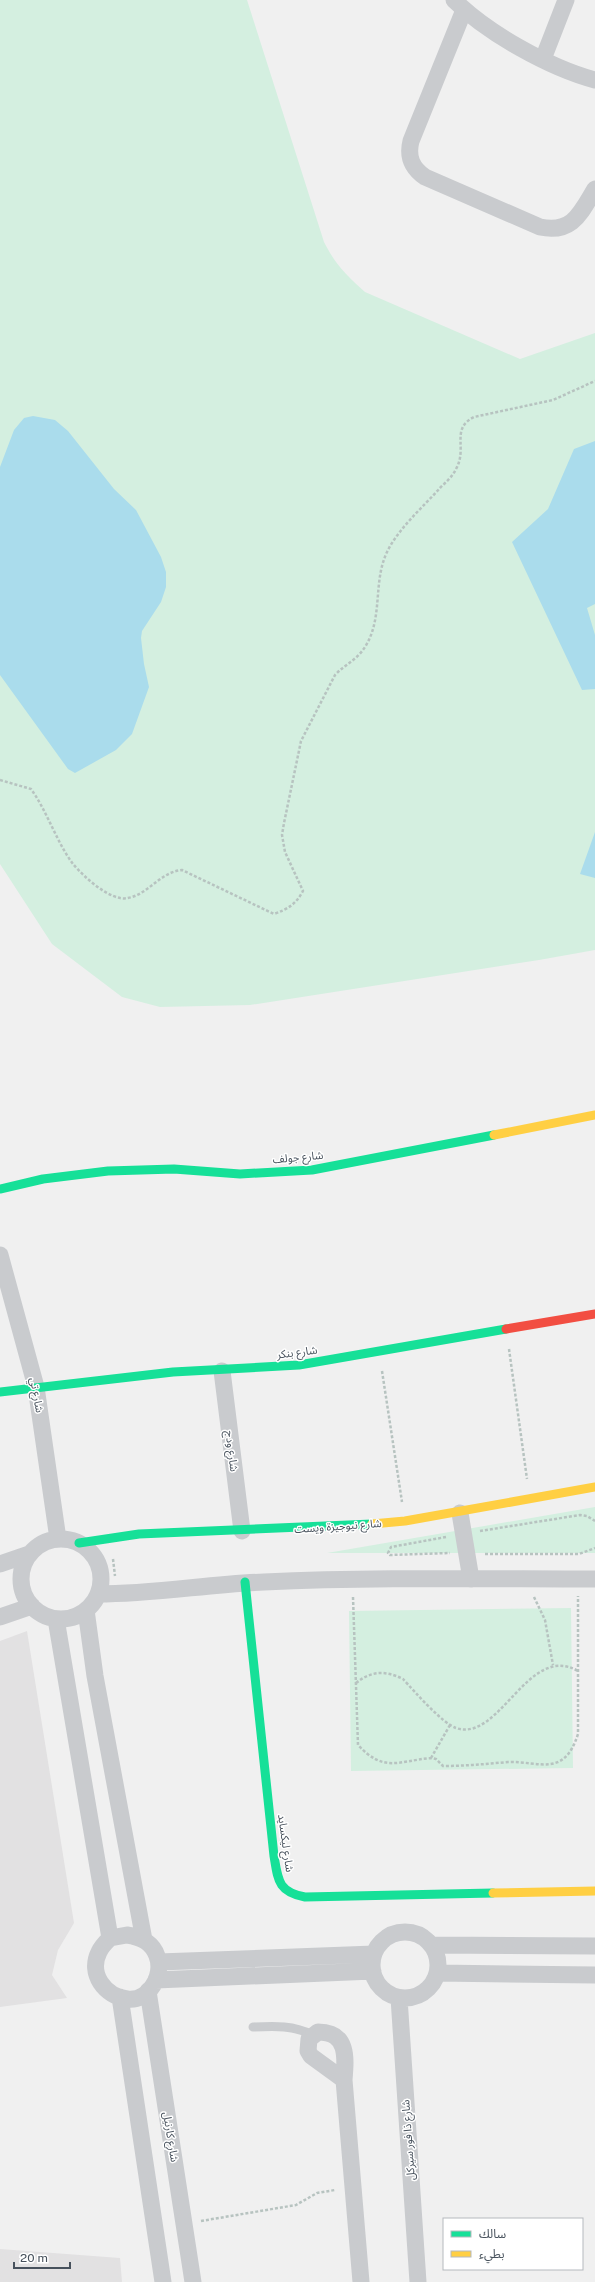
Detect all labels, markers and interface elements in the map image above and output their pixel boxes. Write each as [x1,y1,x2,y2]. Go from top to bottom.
street label: شارع جولف [272,1149,324,1167]
street label: شارع بنكر [275,1344,319,1363]
street label: شارع تي [25,1376,46,1415]
street label: شارع ودج [222,1430,241,1473]
street label: شارع نيوجيزة ويست [294,1517,383,1537]
street label: شارع ليكسايد [274,1813,296,1873]
street label: شارع ذا فور سيركل [399,2099,419,2181]
street label: شارع كارنيل [159,2111,181,2164]
legend [443,2218,583,2270]
text: سالك [479,2227,506,2241]
scale bar [14,2244,70,2270]
text: بطيء [479,2247,505,2264]
text: 20 m [20,2251,48,2265]

